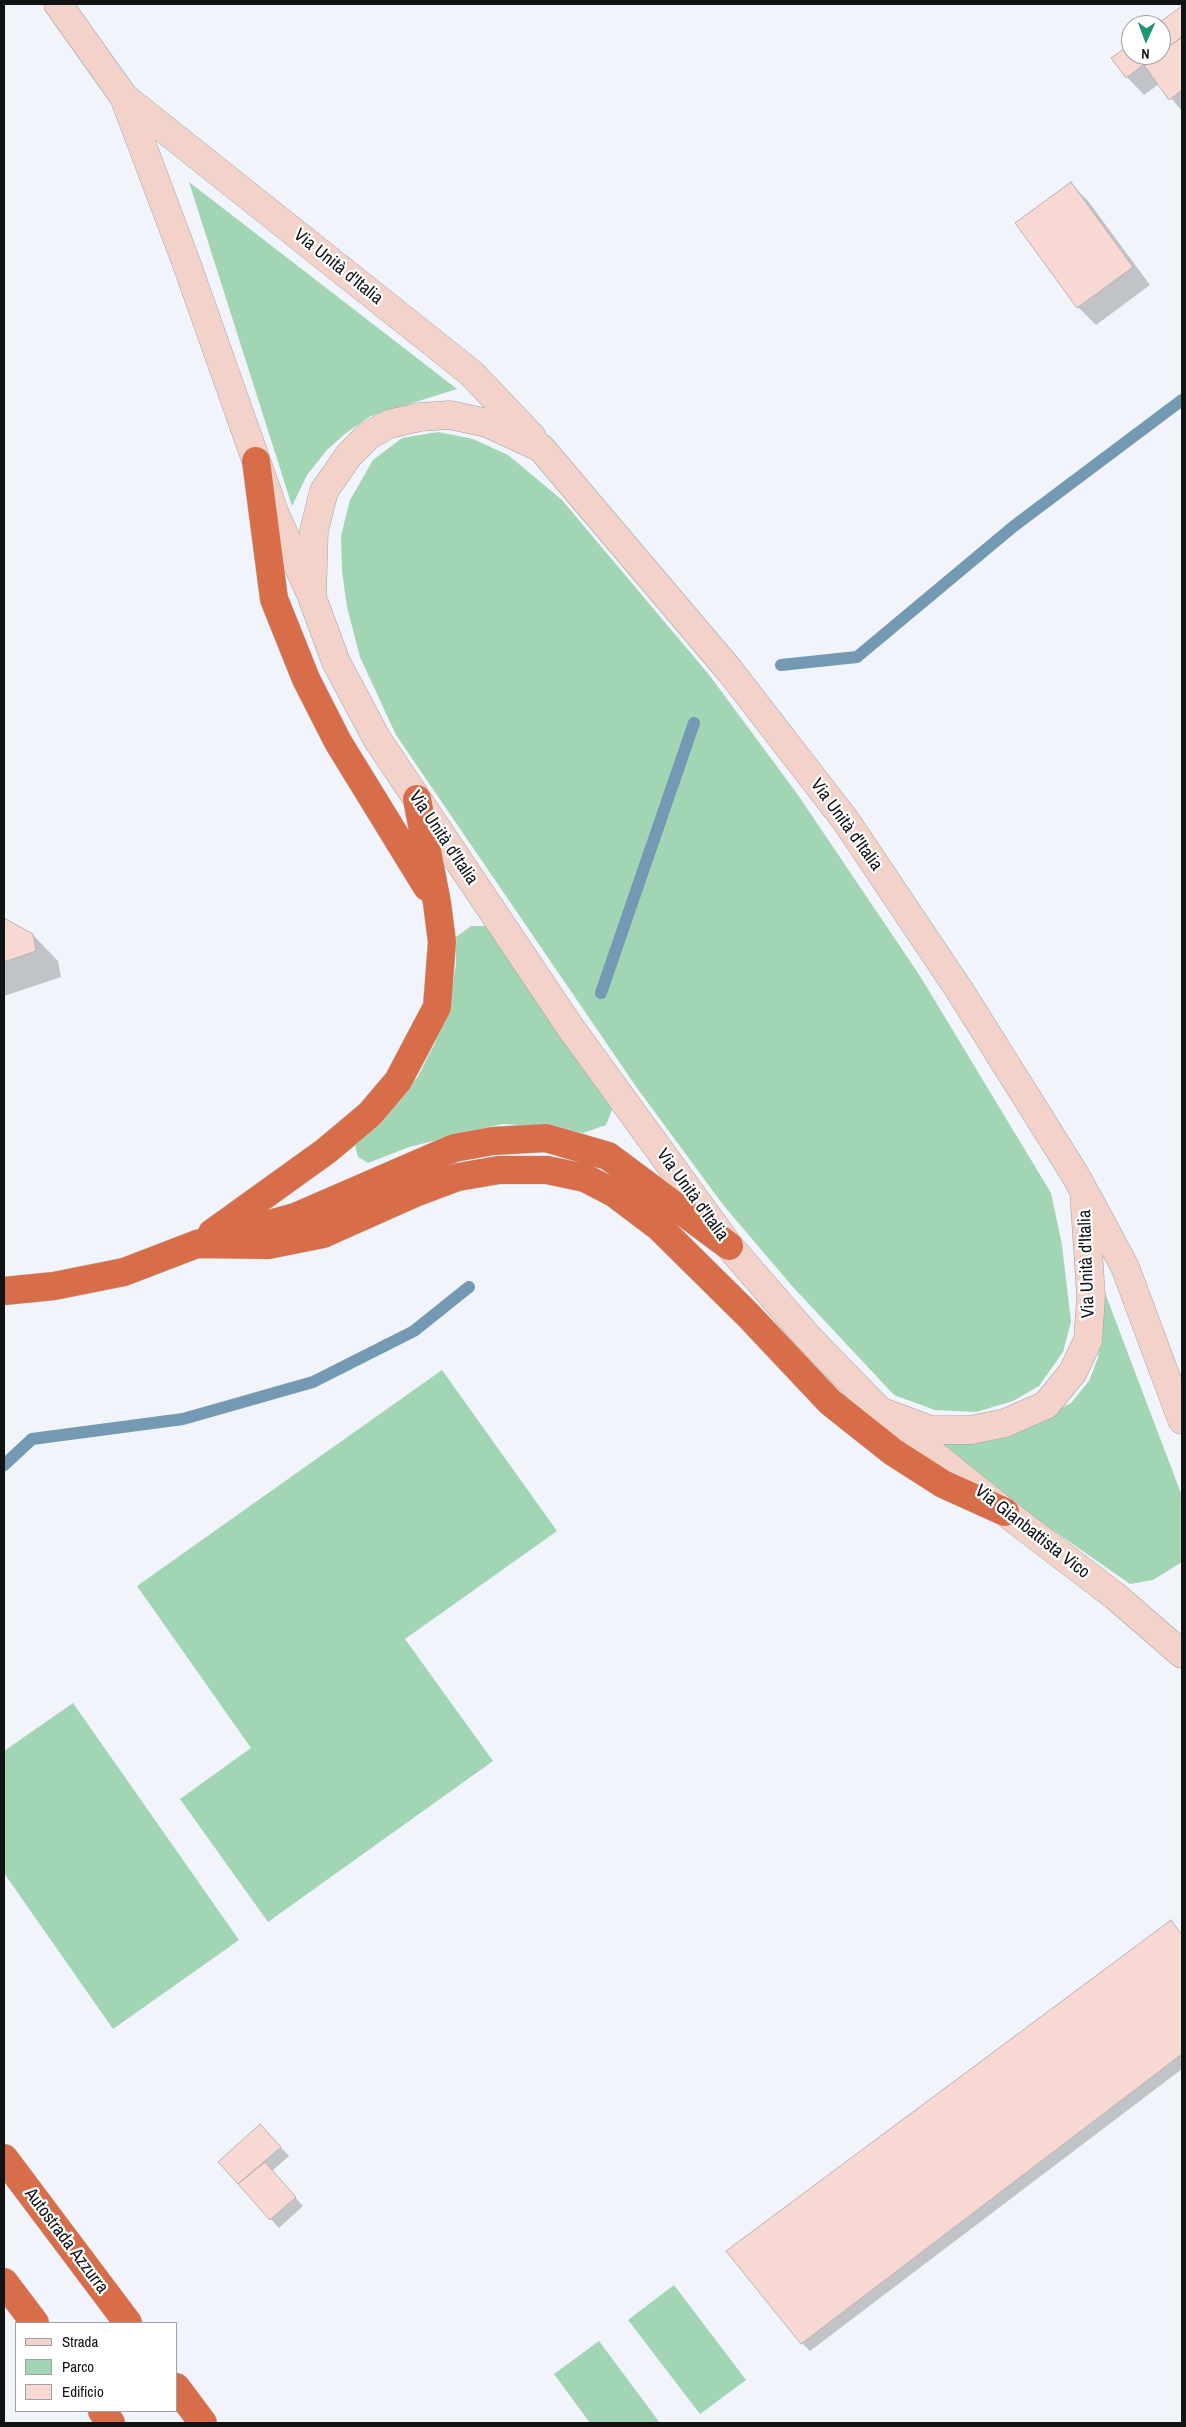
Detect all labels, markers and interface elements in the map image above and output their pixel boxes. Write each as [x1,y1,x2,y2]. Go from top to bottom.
north arrow [1121,15,1171,65]
text: N [1141,45,1150,63]
street label: Via Unità d'Italia [289,224,387,310]
street label: Via Unità d'Italia [805,775,887,875]
street label: Via Unità d'Italia [404,787,482,889]
street label: Via Unità d'Italia [651,1145,733,1245]
street label: Via Unità d'Italia [1074,1209,1100,1319]
street label: Via Gianbattista Vico [970,1480,1094,1584]
street label: Autostrada Azzurra [19,2184,113,2298]
legend [15,2322,178,2412]
text: Strada [62,2331,98,2352]
text: Parco [62,2356,94,2377]
text: Edificio [62,2381,104,2402]

